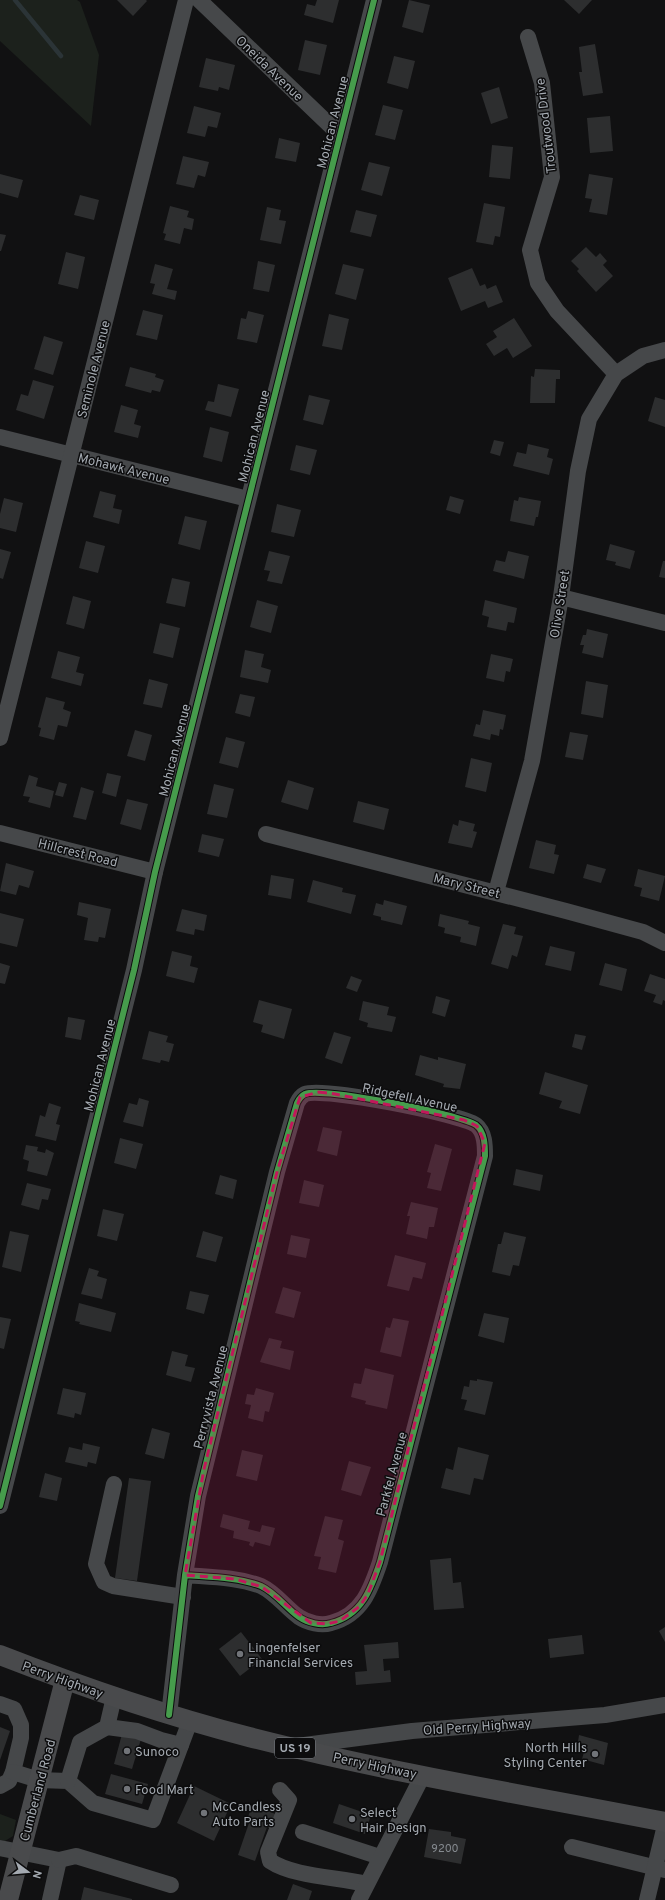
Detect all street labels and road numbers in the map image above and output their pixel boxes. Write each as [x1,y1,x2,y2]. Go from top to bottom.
street label: Oneida Avenue [232,33,306,106]
street label: Mohican Avenue [315,74,353,171]
street label: Troutwood Drive [533,77,561,174]
street label: Seminole Avenue [75,319,115,420]
street label: Mohican Avenue [236,388,274,485]
street label: Mohawk Avenue [76,451,171,489]
street label: Olive Street [548,569,574,639]
street label: Mohican Avenue [157,702,195,799]
street label: Hillcrest Road [36,836,119,872]
street label: Mary Street [432,871,502,903]
street label: Mohican Avenue [82,1017,120,1114]
street label: Ridgefell Avenue [360,1081,459,1117]
street label: Perryvista Avenue [191,1344,233,1451]
street label: Parkfel Avenue [374,1430,412,1519]
street label: Perry Highway [20,1659,105,1703]
street label: Old Perry Highway [422,1716,532,1740]
street label: Cumberland Road [18,1738,60,1843]
road number: US 19 [275,1738,315,1758]
street label: Perry Highway [331,1750,418,1784]

